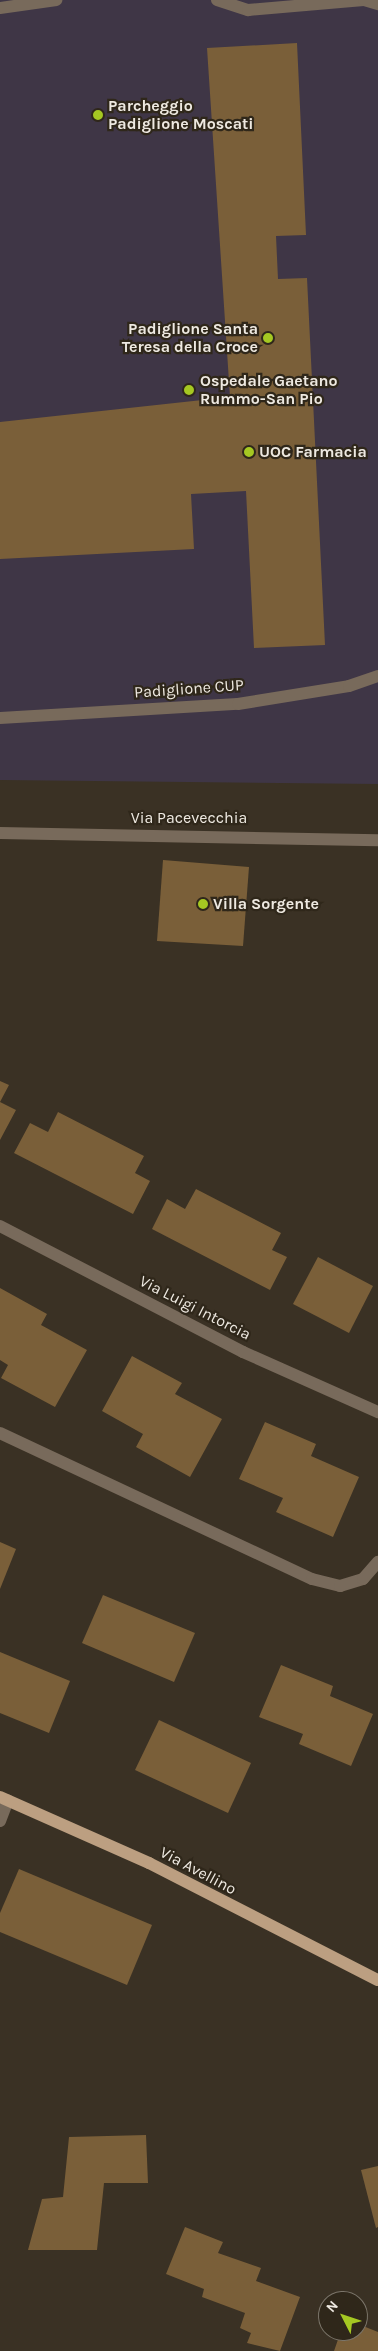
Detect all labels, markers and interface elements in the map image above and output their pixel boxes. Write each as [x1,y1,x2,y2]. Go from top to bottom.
place label: Parcheggio Padiglione Moscati [108,96,254,134]
marker: Parcheggio Padiglione Moscati [92,109,104,121]
place label: Padiglione Santa Teresa della Croce [122,319,258,357]
marker: Padiglione Santa Teresa della Croce [262,332,274,344]
place label: Ospedale Gaetano Rummo-San Pio [200,371,338,409]
marker: Ospedale Gaetano Rummo-San Pio [182,383,196,397]
place label: UOC Farmacia [259,442,367,462]
marker: UOC Farmacia [243,446,255,458]
street label: Padiglione CUP [134,676,244,702]
street label: Via Pacevecchia [131,808,247,828]
place label: Villa Sorgente [213,894,319,914]
marker: Villa Sorgente [197,898,209,910]
street label: Via Luigi Intorcia [136,1272,254,1344]
street label: Via Avellino [157,1843,239,1899]
north arrow [318,2291,368,2341]
text: N [322,2297,342,2316]

